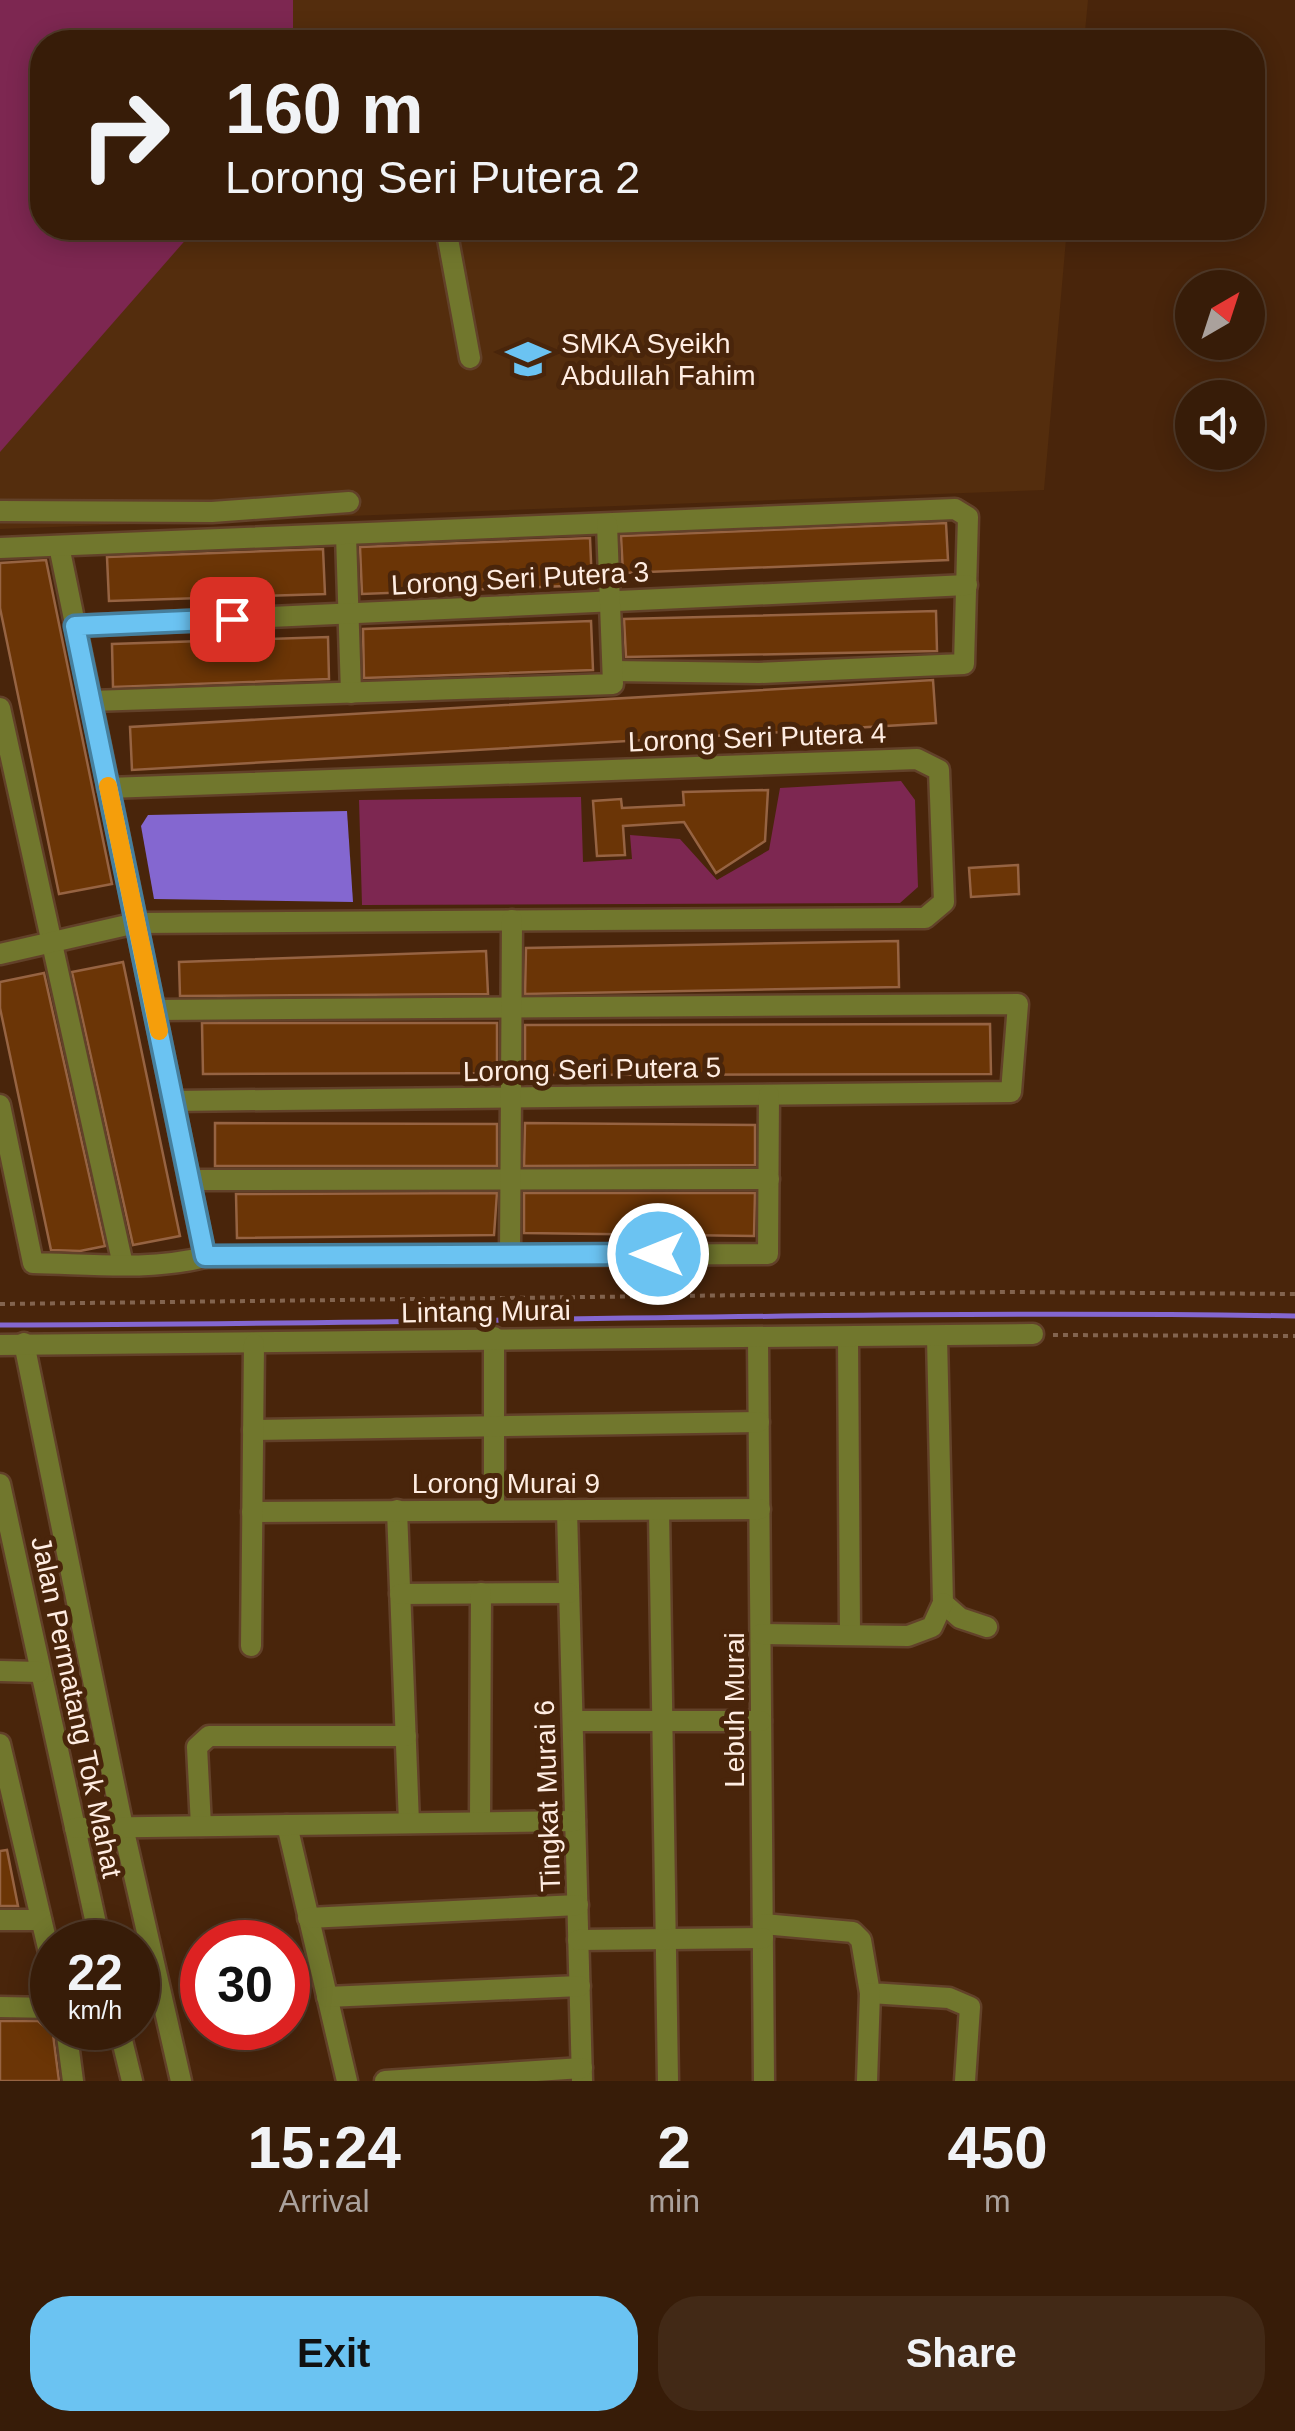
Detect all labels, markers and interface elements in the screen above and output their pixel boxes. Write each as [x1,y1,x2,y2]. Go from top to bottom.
icon: right [60,70,190,200]
text: 160 m [225,70,423,148]
text: Lorong Seri Putera 2 [225,152,640,203]
north arrow [1175,270,1265,360]
map controls [1175,270,1265,470]
place label: SMKA Syeikh Abdullah Fahim [561,328,756,391]
school or university icon: SMKA Syeikh Abdullah Fahim [504,335,552,383]
button: sound [1175,380,1265,470]
street label: Lorong Seri Putera 3 [390,556,650,601]
pin [190,577,275,662]
icon: arrive [205,592,260,647]
street label: Lorong Seri Putera 4 [627,718,887,757]
street label: Lorong Seri Putera 5 [463,1052,721,1087]
position arrow [606,1202,710,1306]
street label: Lintang Murai [401,1295,571,1328]
street label: Lorong Murai 9 [412,1468,600,1499]
street label: Jalan Permatang Tok Mahat [25,1534,128,1881]
street label: Lebuh Murai [719,1632,750,1788]
street label: Tingkat Murai 6 [529,1700,566,1892]
speed limit sign: 30 [180,1920,310,2050]
text: 22 [67,1945,123,2001]
text: km/h [68,1996,122,2024]
text: 15:24 [247,2114,401,2181]
text: 2 [657,2114,691,2181]
text: 450 [947,2114,1048,2181]
text: Arrival [279,2183,370,2219]
text: min [648,2183,700,2219]
text: m [984,2183,1011,2219]
button: Exit [30,2296,638,2411]
button: Share [658,2296,1265,2411]

